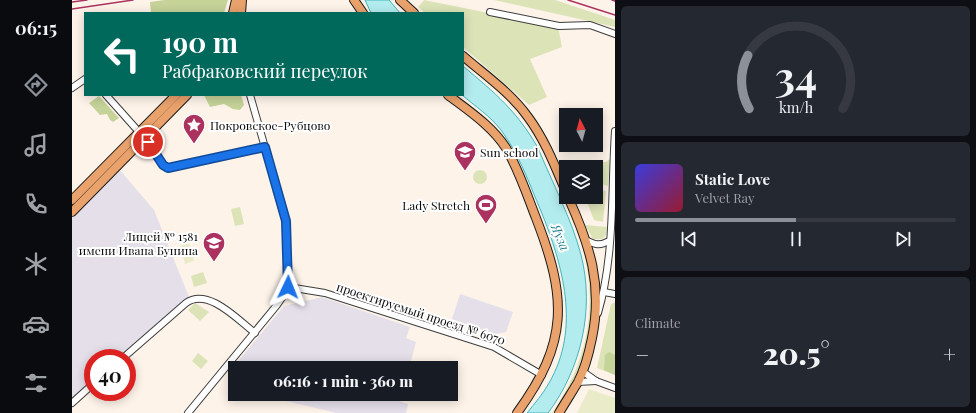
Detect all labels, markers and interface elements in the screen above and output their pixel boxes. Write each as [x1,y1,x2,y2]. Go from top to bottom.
text: 06:15 [15,16,57,40]
text: 190 m [162,23,238,60]
icon: left [96,28,148,80]
text: 34 [774,47,817,102]
text: Рабфаковский переулок [162,59,368,83]
icon: directions [22,71,50,99]
text: km/h [778,97,813,116]
north arrow [559,108,603,152]
map controls [559,108,603,204]
place icon: Покровское-Рубцово [181,112,207,145]
place label: Покровское-Рубцово [210,117,331,133]
pin [131,125,165,159]
icon: music [22,131,50,159]
icon: arrive [137,131,159,153]
school or university icon: Sun school [452,139,478,172]
place label: Sun school [480,144,539,160]
button: layers [559,160,603,204]
text: Static Love [695,169,770,189]
text: Velvet Ray [695,189,755,206]
icon: phone [22,190,50,218]
sports icon: Lady Stretch [473,192,499,225]
place label: Lady Stretch [402,197,470,213]
water label: Яуза [547,220,574,253]
place label: Лицей № 1581 имени Ивана Бунина [79,228,199,258]
icon: previous [678,228,700,250]
icon: pause [785,228,807,250]
icon: next [892,228,914,250]
school or university icon: Лицей № 1581 имени Ивана Бунина [201,230,227,263]
icon: climate [22,250,50,278]
position arrow [267,266,309,308]
street label: проектируемый проезд № 6070 [334,278,508,348]
icon: car [22,310,50,338]
text: Climate [635,314,681,331]
text: 20.5° [763,333,830,373]
text: − [635,339,649,369]
text: + [943,339,956,369]
speed limit sign: 40 [84,349,136,401]
icon: filters [22,369,50,397]
text: 06:16 · 1 min · 360 m [273,371,413,391]

